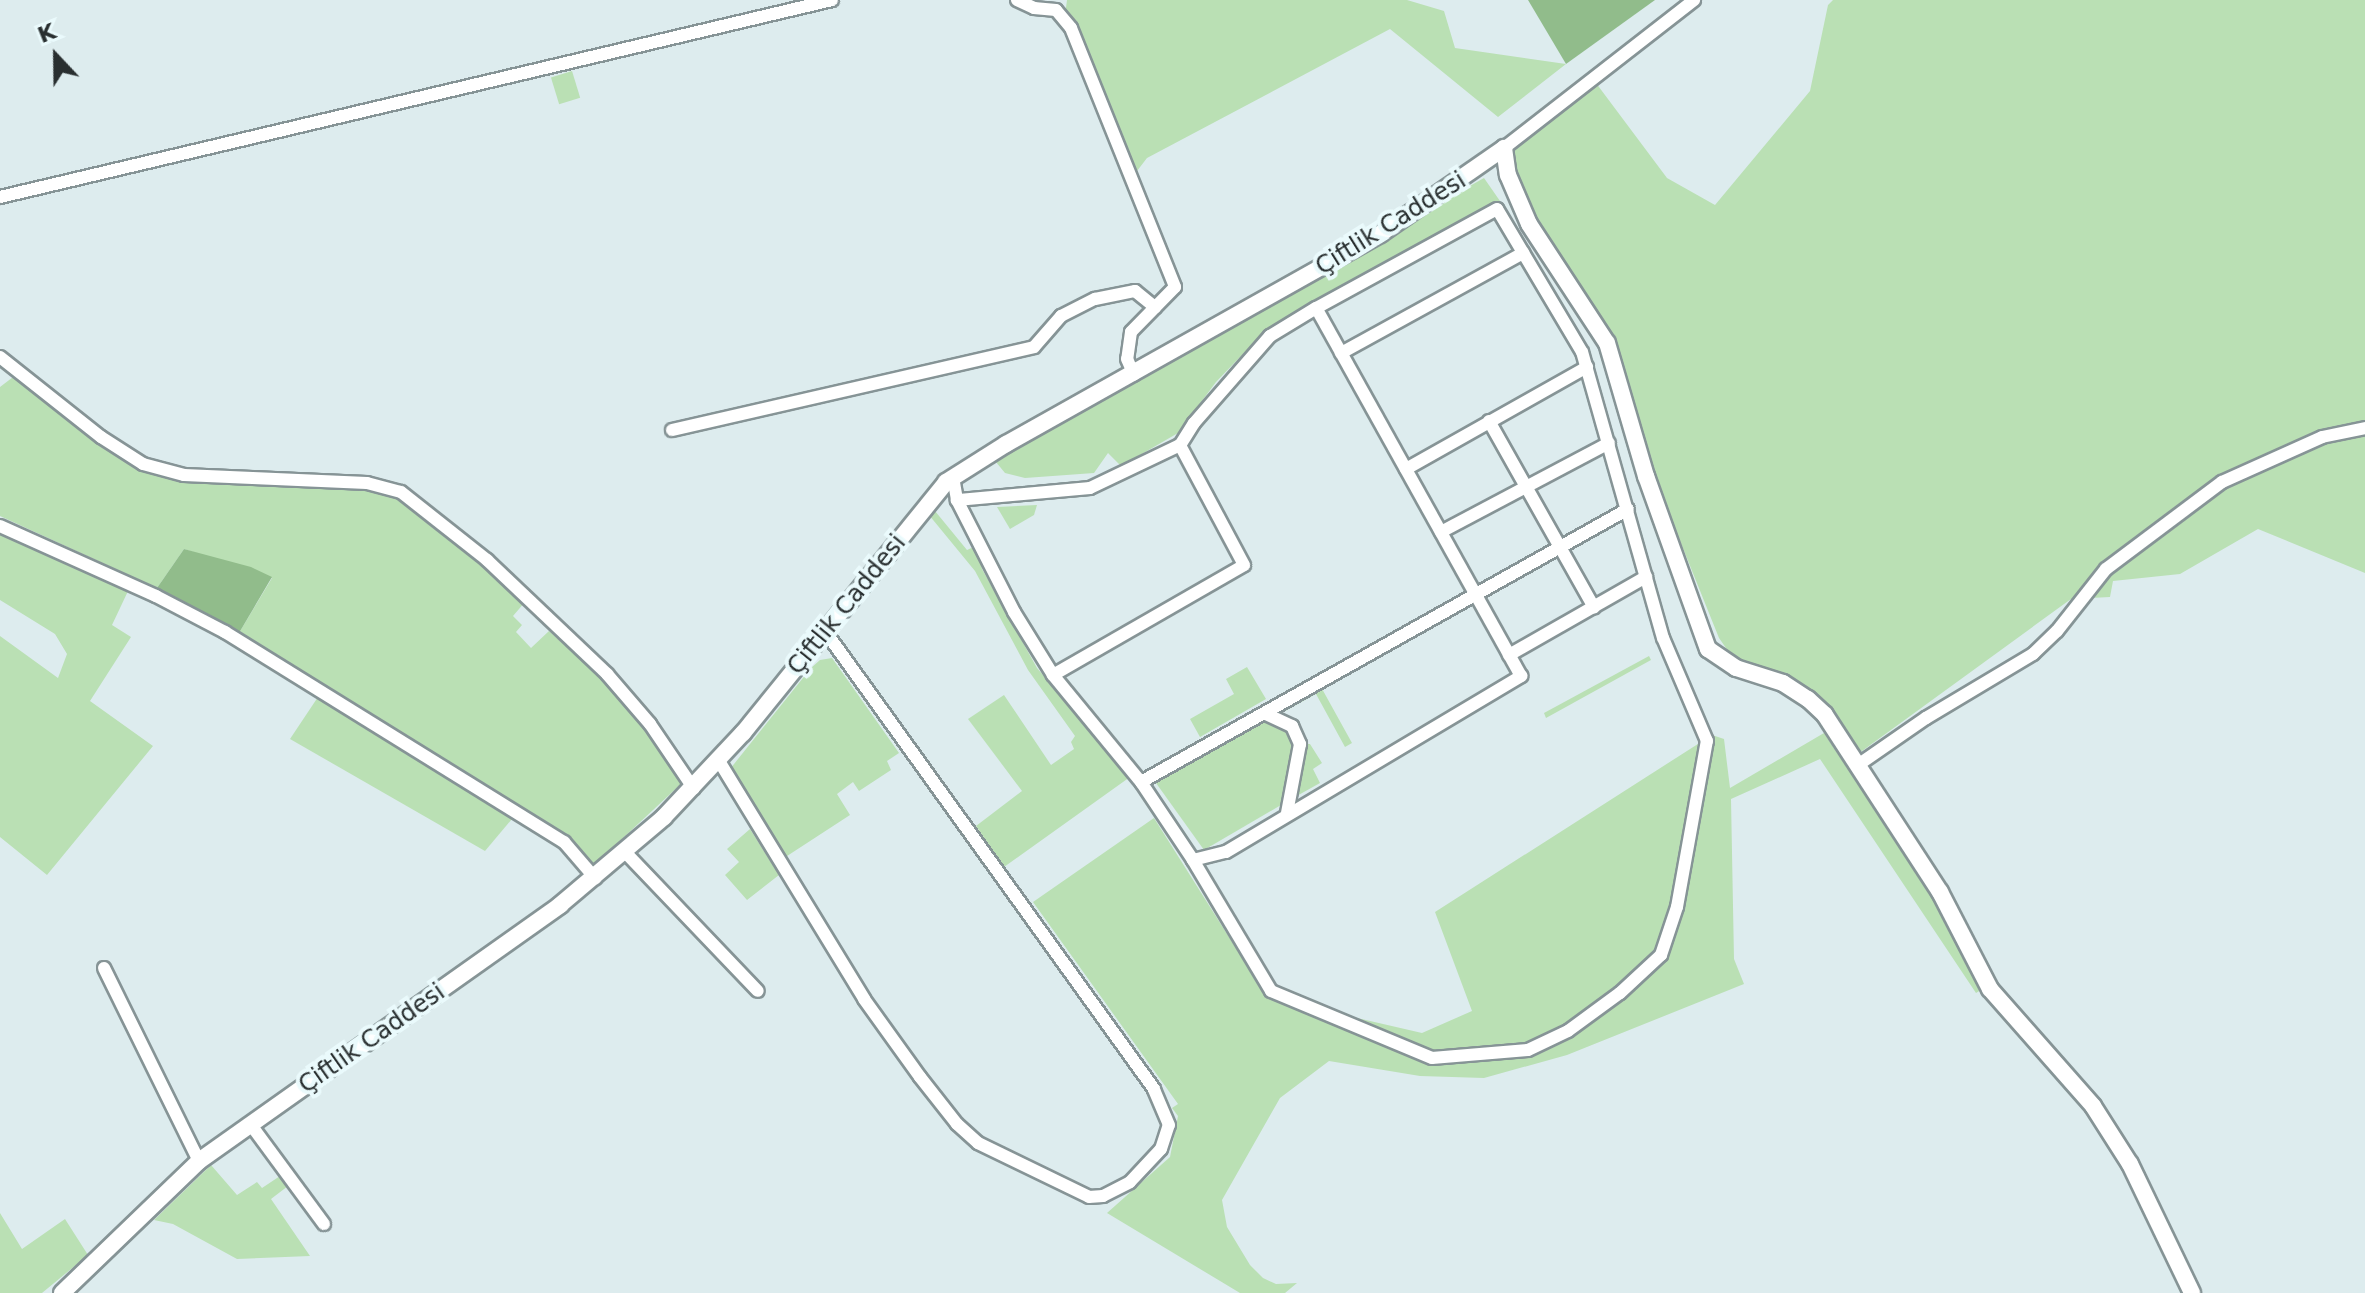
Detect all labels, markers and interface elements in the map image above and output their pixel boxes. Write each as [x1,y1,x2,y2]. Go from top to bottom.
north arrow [16,16,96,96]
text: K [34,18,59,48]
street label: Çiftlik Caddesi [1311,166,1471,282]
street label: Çiftlik Caddesi [782,529,912,681]
street label: Çiftlik Caddesi [293,978,451,1100]

